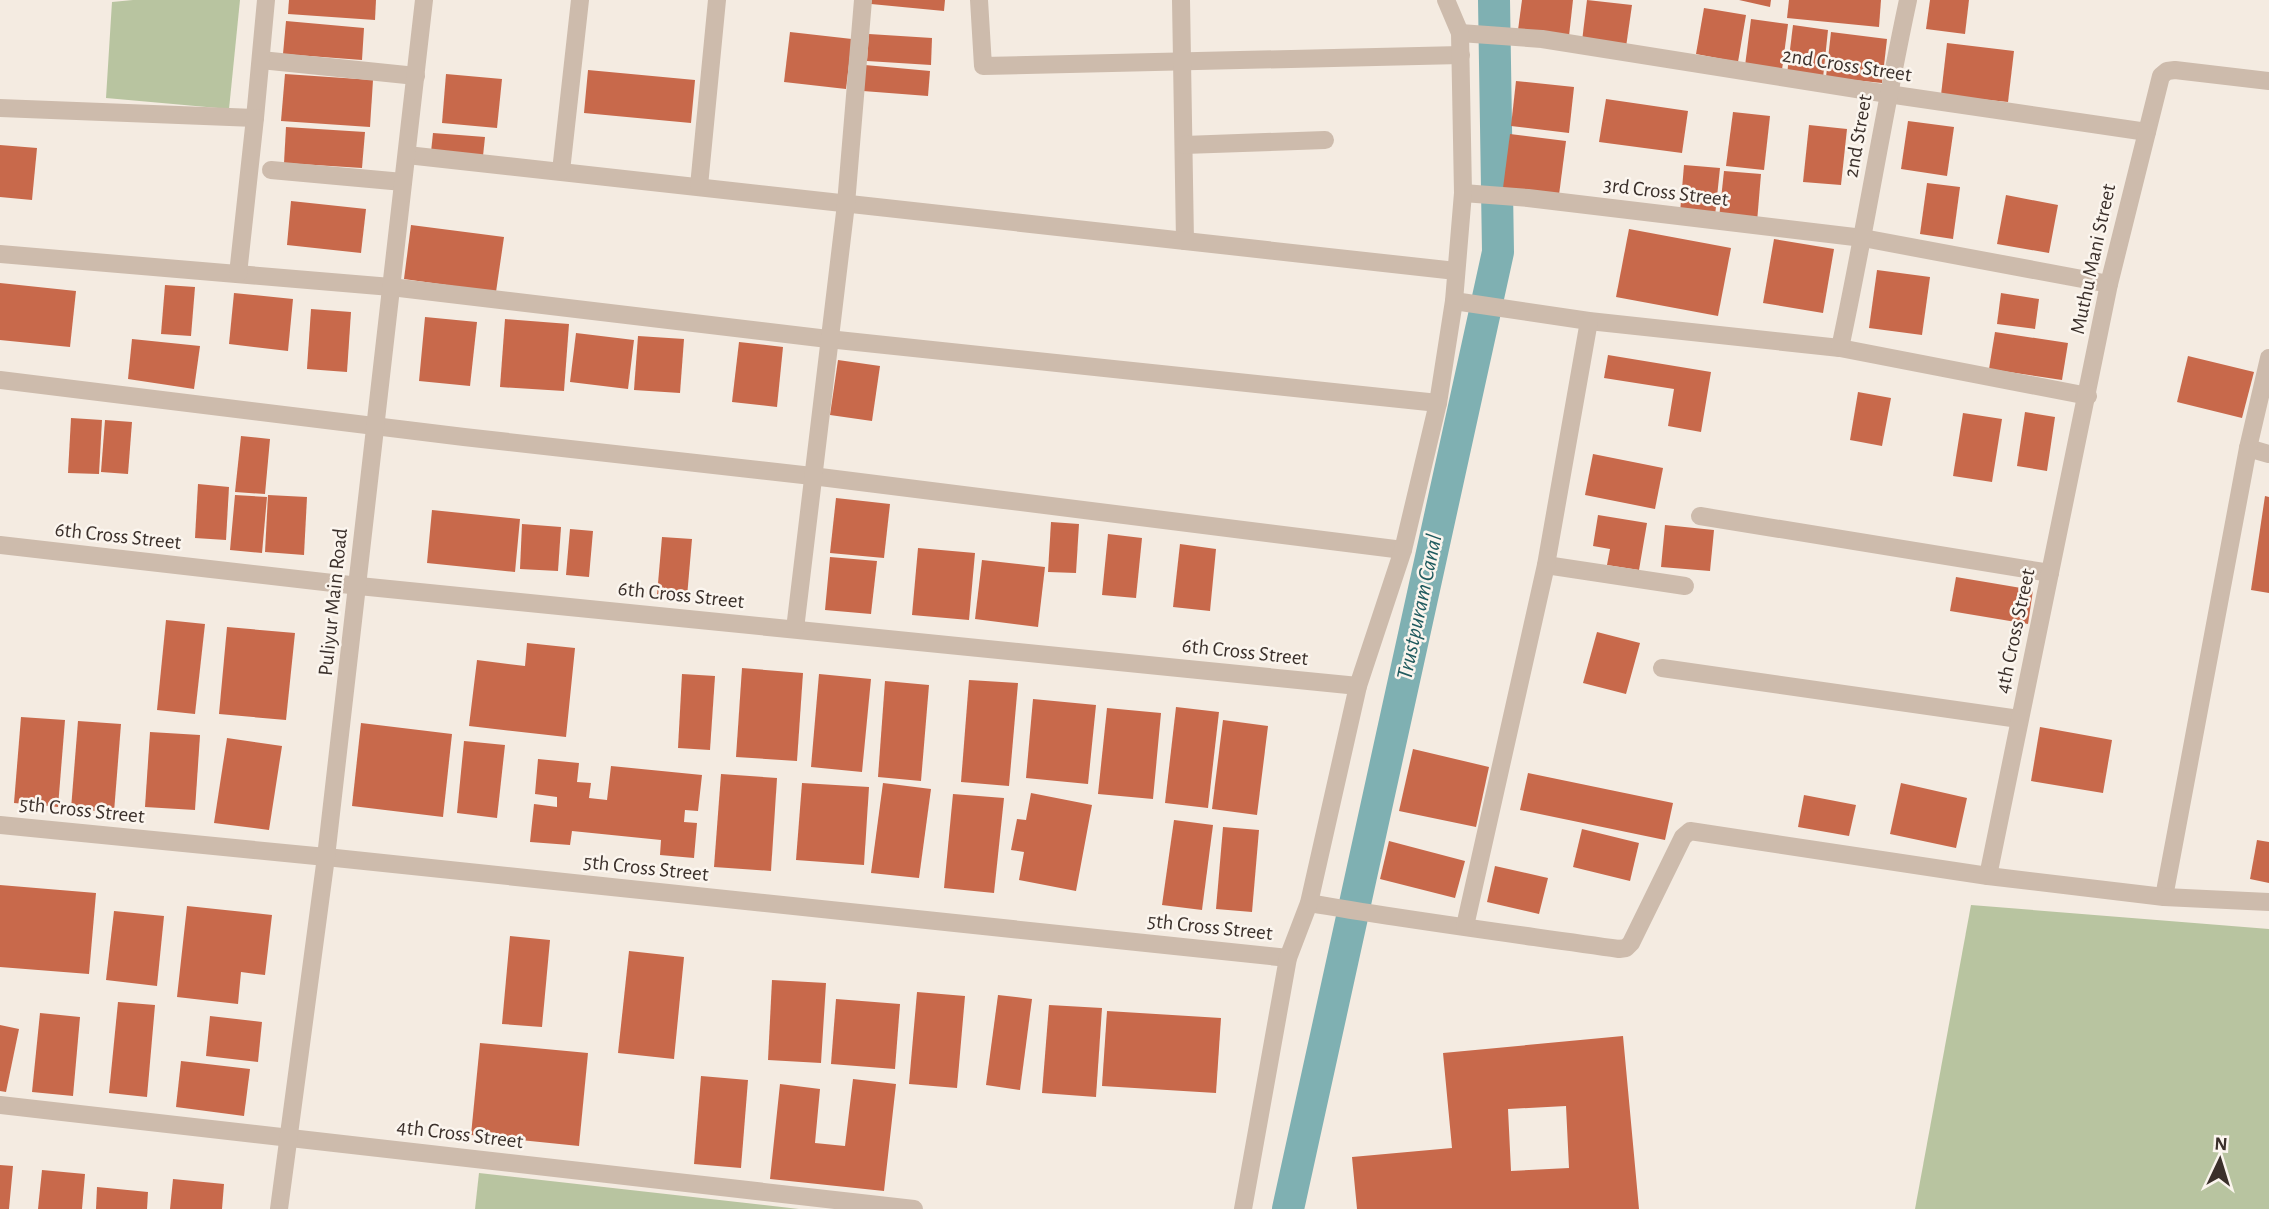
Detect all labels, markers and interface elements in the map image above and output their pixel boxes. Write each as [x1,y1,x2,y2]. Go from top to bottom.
street label: 2nd Cross Street [1781,44,1914,86]
street label: 2nd Street [1840,92,1876,179]
street label: 3rd Cross Street [1602,174,1730,210]
street label: Muthu Mani Street [2067,182,2119,336]
street label: 6th Cross Street [54,519,183,553]
street label: Puliyur Main Road [315,527,351,677]
water label: Trustpuram Canal [1393,532,1447,682]
street label: 4th Cross Street [1992,566,2039,695]
street label: 6th Cross Street [617,578,746,612]
street label: 6th Cross Street [1181,635,1310,669]
street label: 5th Cross Street [18,793,146,827]
street label: 5th Cross Street [582,851,710,885]
street label: 5th Cross Street [1146,910,1274,944]
street label: 4th Cross Street [396,1116,525,1152]
north arrow [2185,1125,2255,1195]
text: N [2214,1135,2228,1154]

